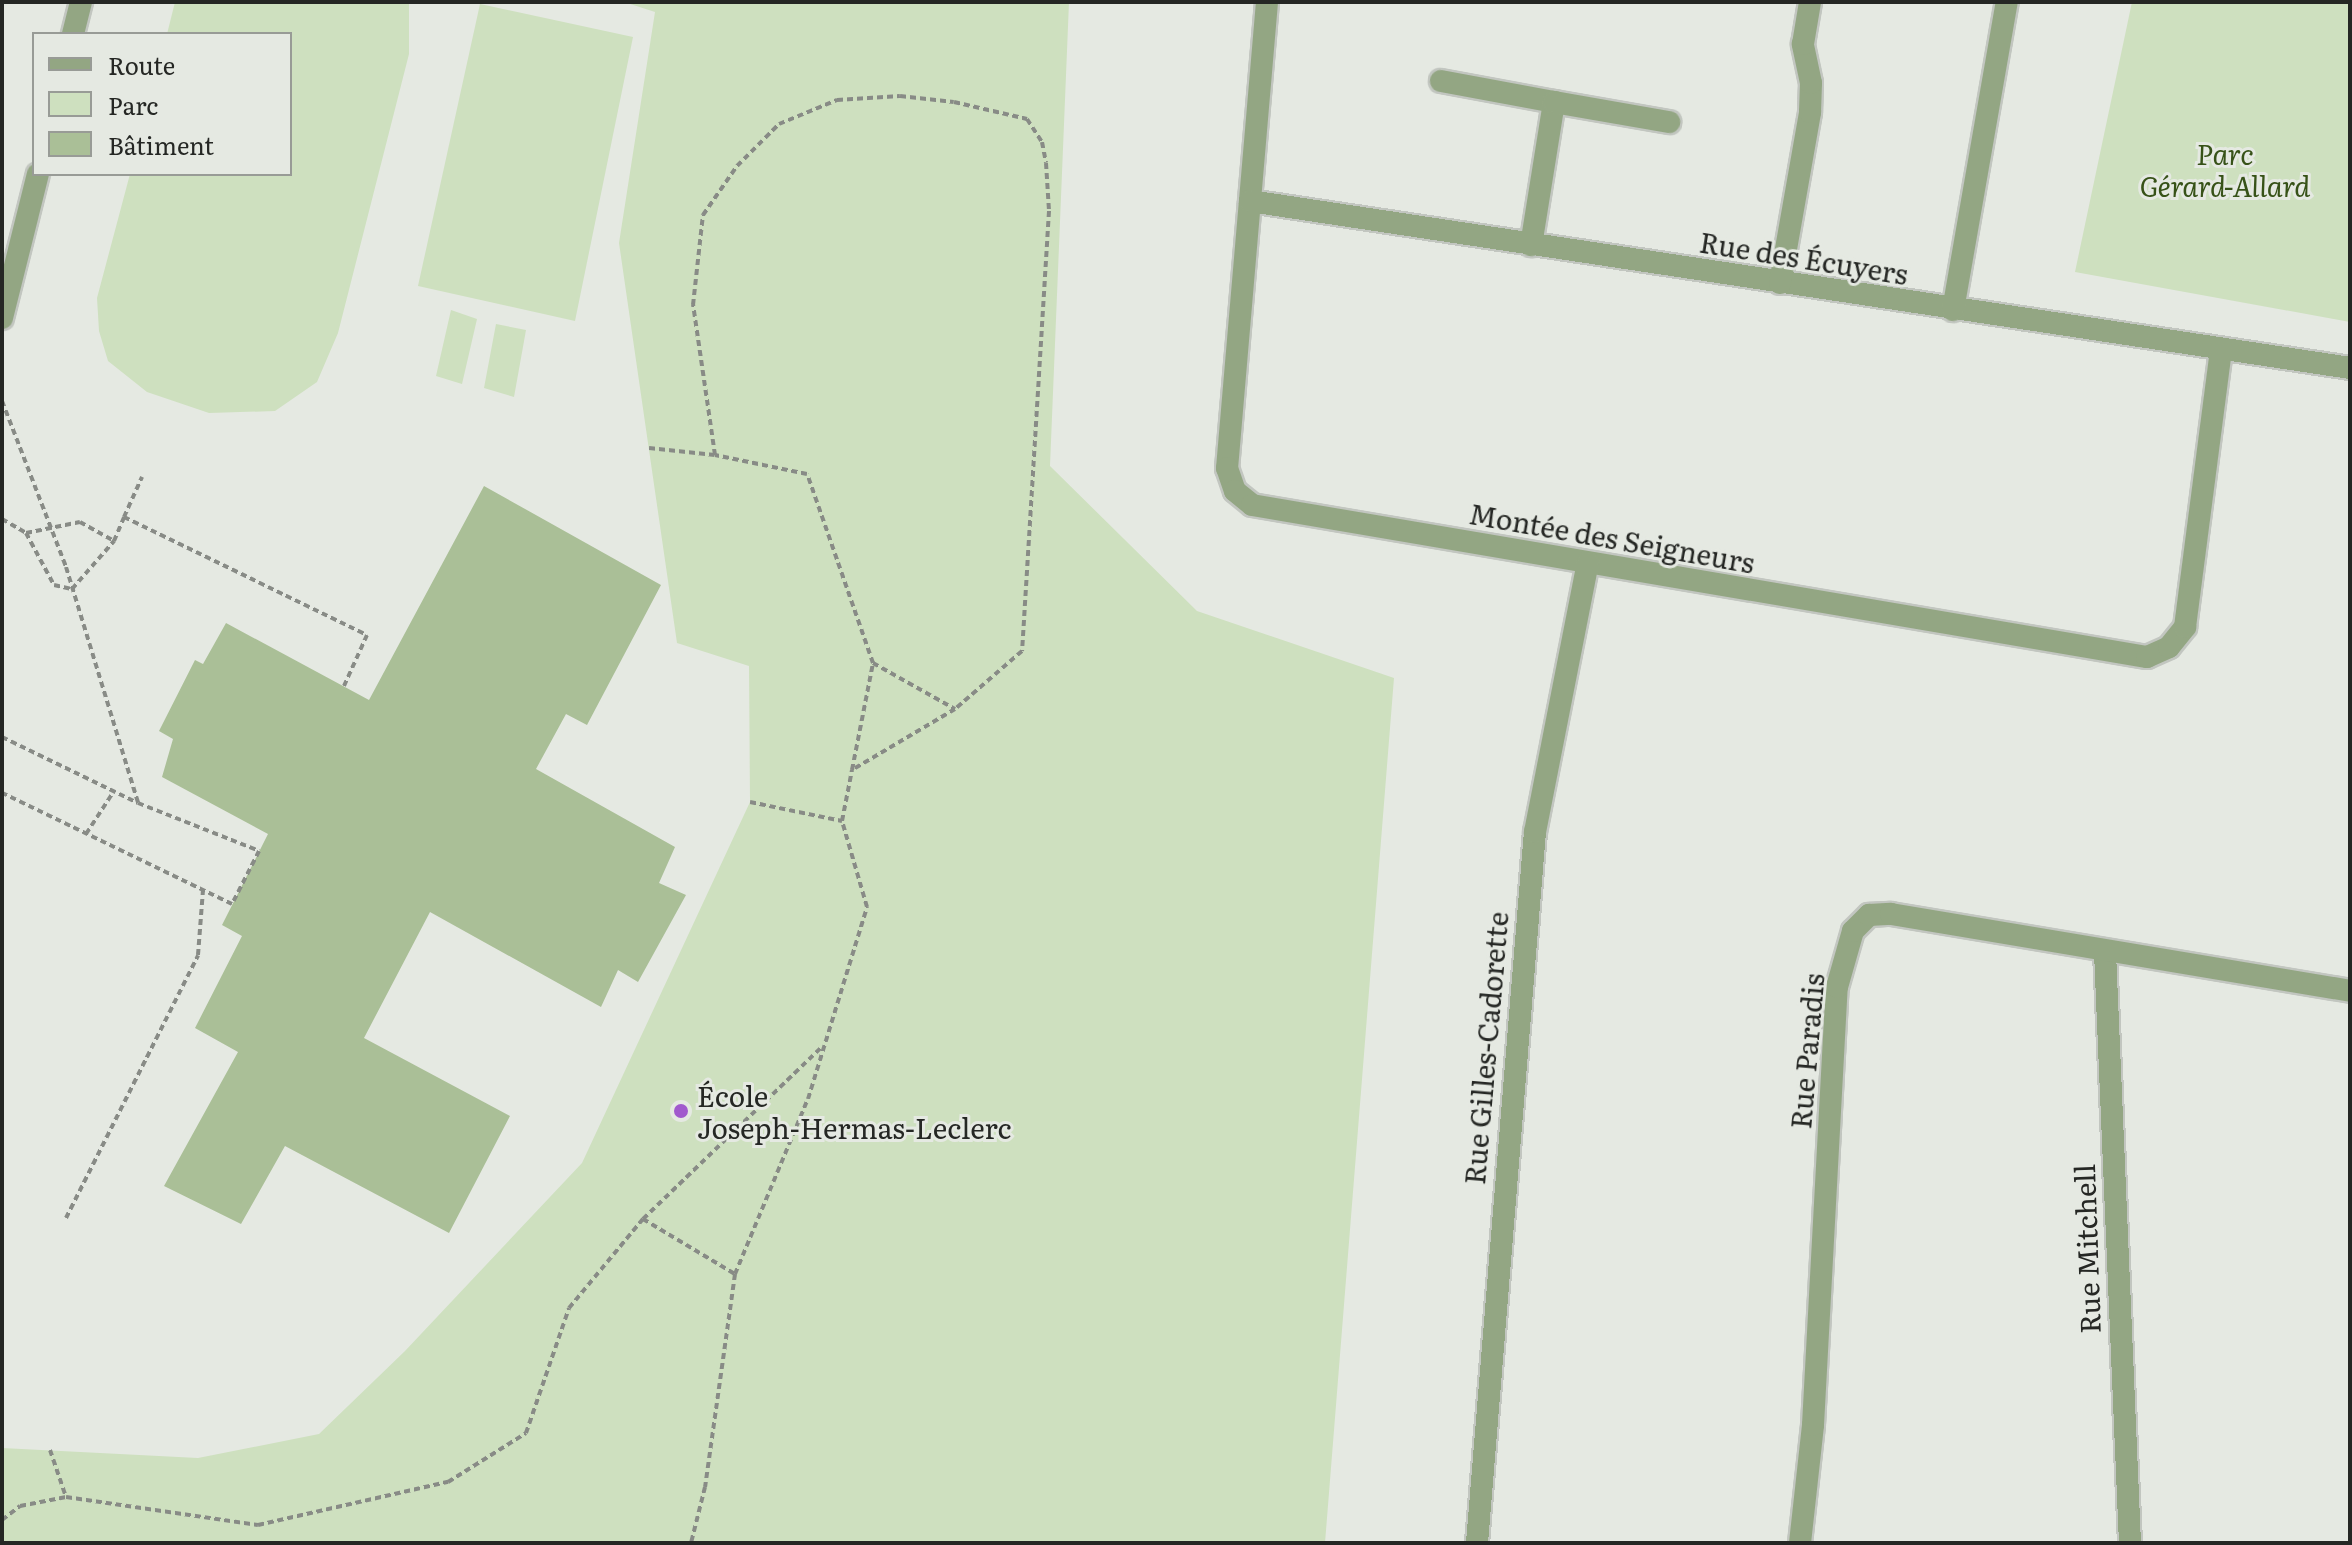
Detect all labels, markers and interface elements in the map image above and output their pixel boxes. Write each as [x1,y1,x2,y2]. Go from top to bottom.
legend [32,32,292,176]
text: Route [108,47,175,82]
text: Parc [108,87,158,122]
text: Bâtiment [108,127,214,162]
park label: Parc Gérard-Allard [2140,136,2310,202]
street label: Rue des Écuyers [1697,224,1911,290]
street label: Montée des Seigneurs [1467,495,1757,579]
street label: Rue Gilles-Cadorette [1456,910,1514,1186]
street label: Rue Paradis [1782,972,1830,1130]
place label: École Joseph-Hermas-Leclerc [697,1078,1011,1144]
marker: École Joseph-Hermas-Leclerc [672,1102,690,1120]
street label: Rue Mitchell [2066,1164,2106,1334]

